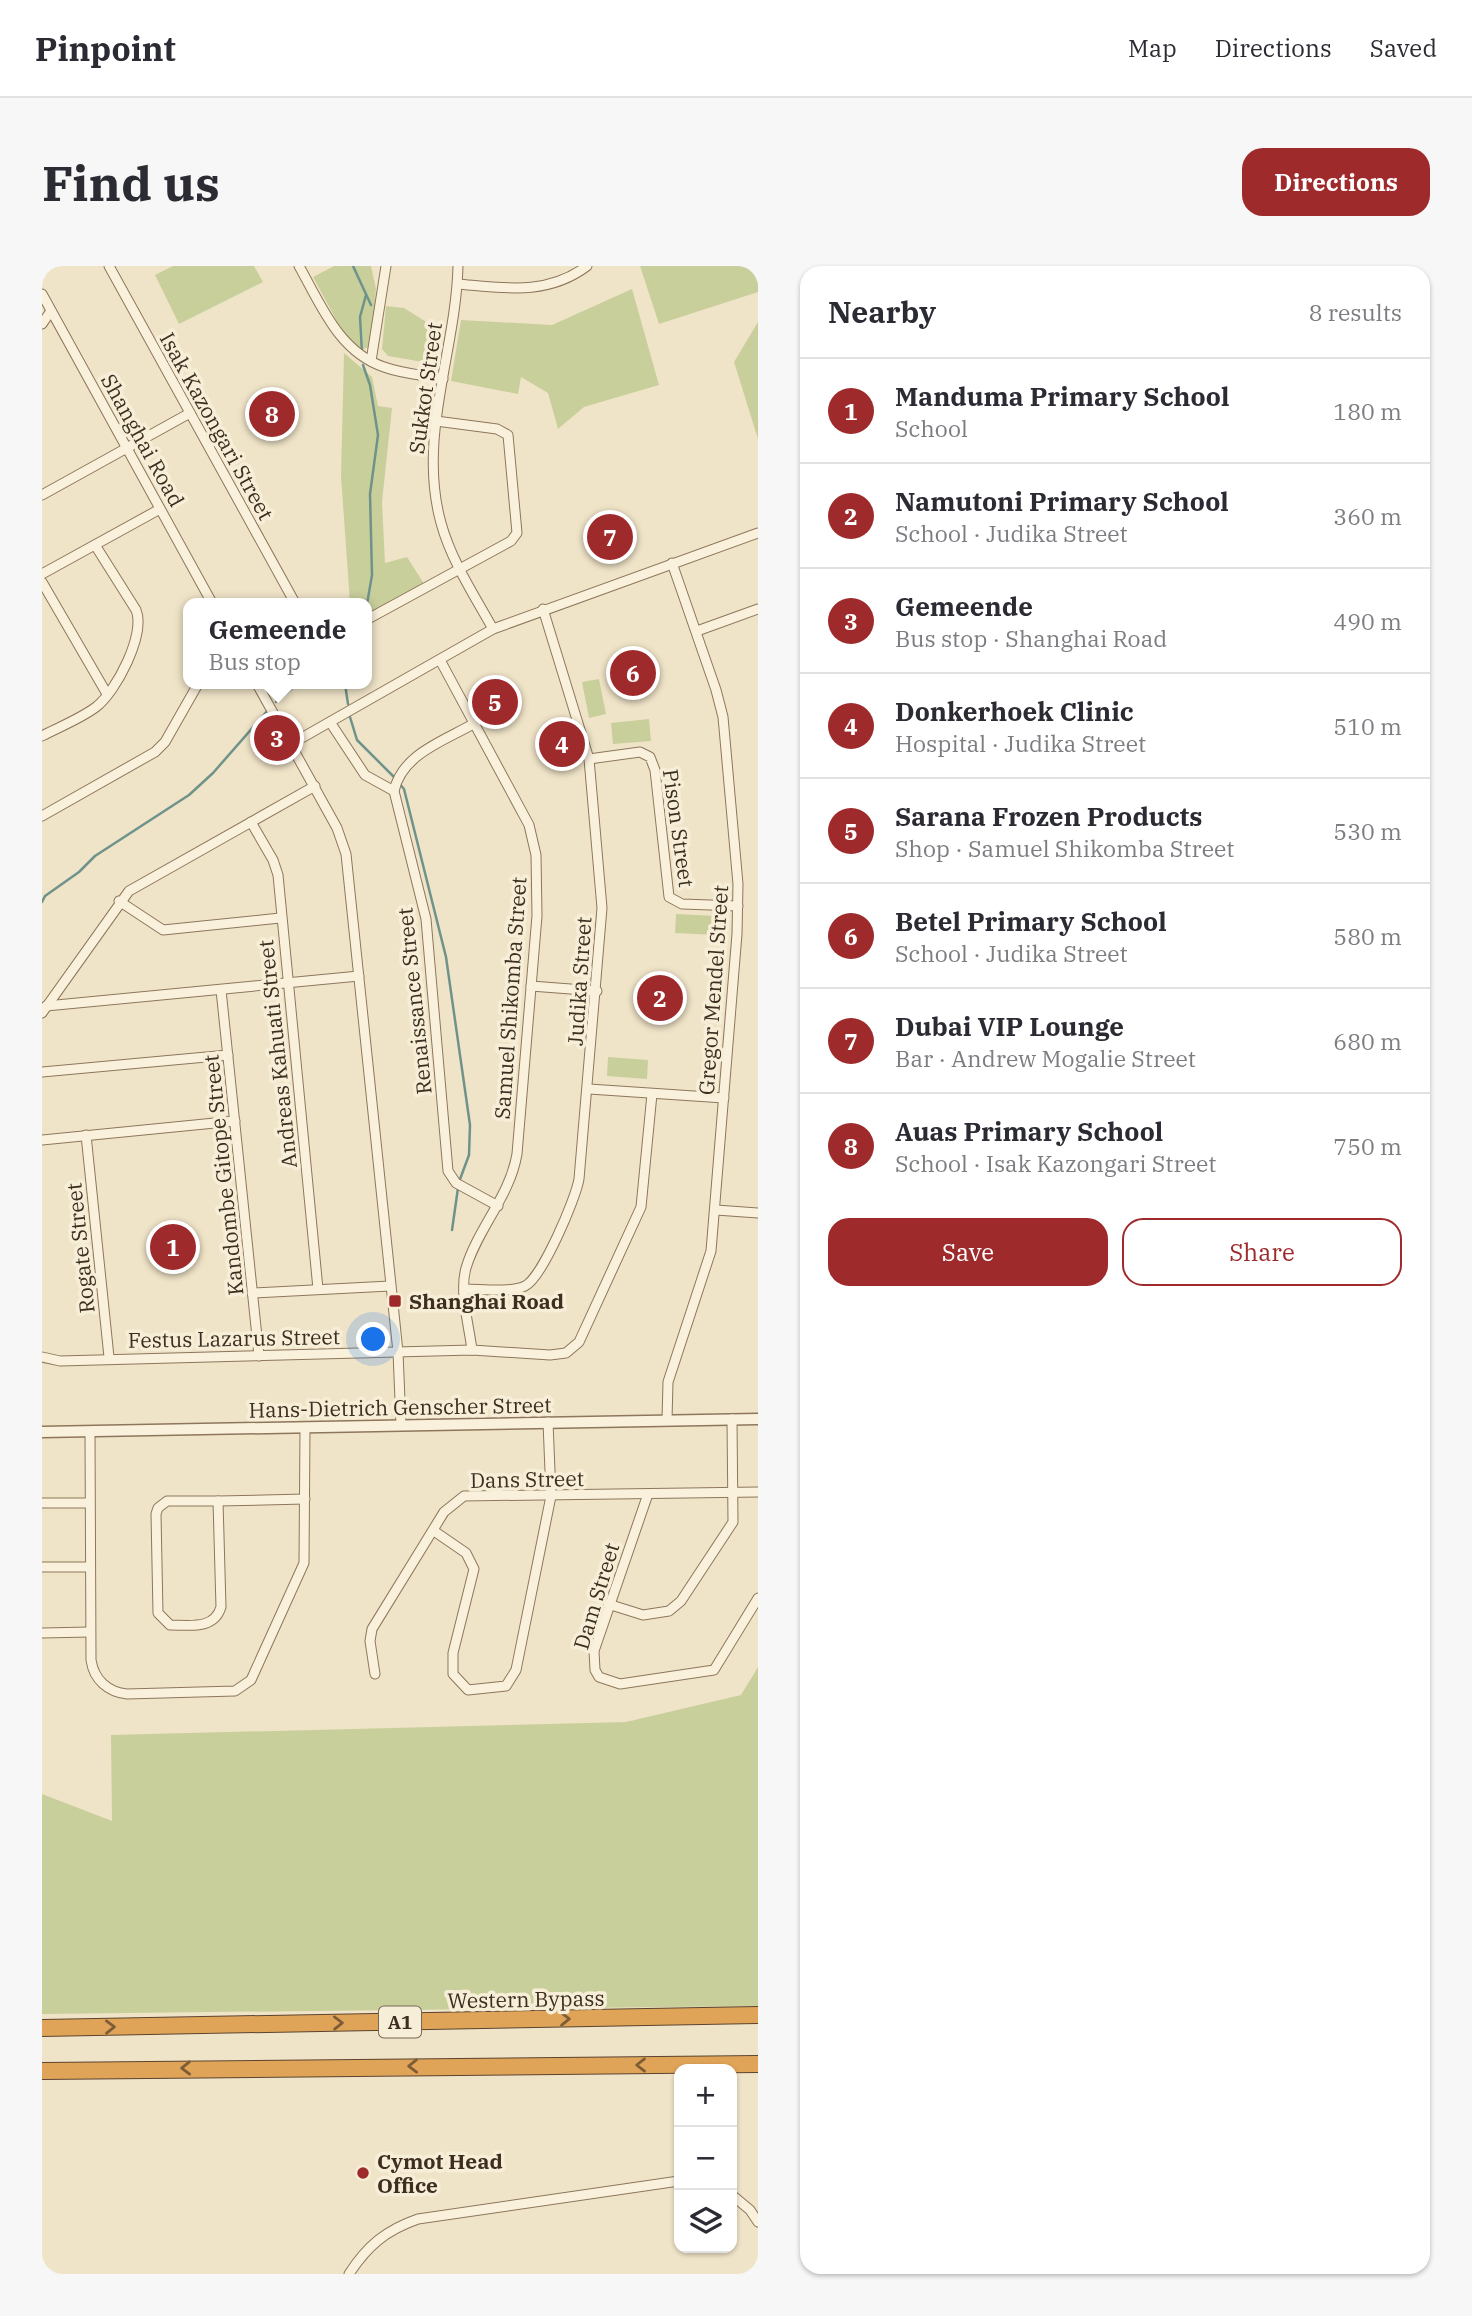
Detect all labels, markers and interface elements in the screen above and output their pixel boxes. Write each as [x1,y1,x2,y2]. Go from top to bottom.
text: Pinpoint [35,27,176,70]
text: Map [1128,32,1177,64]
text: Directions [1215,32,1332,64]
text: Saved [1370,32,1437,64]
button: Directions [1242,148,1430,216]
text: Find us [42,151,220,214]
text: Nearby [828,292,936,331]
text: 8 results [1309,297,1402,327]
street label: Sukkot Street [402,320,448,456]
street label: Isak Kazongari Street [154,327,280,525]
street label: Shanghai Road [95,369,191,512]
text: Manduma Primary School [895,379,1229,413]
pin: 8 [249,388,295,440]
text: 1 [844,396,858,426]
text: 180 m [1333,396,1402,426]
text: School [895,413,968,443]
text: Namutoni Primary School [895,484,1229,518]
text: 2 [844,501,858,531]
text: 360 m [1333,501,1402,531]
pin: 7 [587,511,633,563]
text: School · Judika Street [895,518,1128,548]
text: Gemeende [895,589,1033,623]
popup [183,598,372,689]
text: 3 [844,606,858,636]
text: 490 m [1333,606,1402,636]
text: Gemeende [209,612,346,646]
text: Bus stop · Shanghai Road [895,623,1167,653]
text: Bus stop [209,646,301,676]
pin: 6 [610,647,656,699]
pin: 5 [472,676,518,728]
text: Donkerhoek Clinic [895,694,1134,728]
text: 4 [844,711,858,741]
text: 510 m [1333,711,1402,741]
pin: 3 [254,712,300,764]
pin: 4 [539,718,585,770]
text: Hospital · Judika Street [895,728,1146,758]
street label: Pison Street [657,767,701,889]
text: Sarana Frozen Products [895,799,1203,833]
text: 5 [844,816,858,846]
text: 530 m [1333,816,1402,846]
text: Shop · Samuel Shikomba Street [895,833,1234,863]
street label: Samuel Shikomba Street [488,876,532,1120]
street label: Gregor Mendel Street [692,884,734,1096]
text: Betel Primary School [895,904,1167,938]
street label: Renaissance Street [390,906,438,1096]
street label: Judika Street [561,915,597,1047]
text: 6 [844,921,858,951]
text: 580 m [1333,921,1402,951]
text: School · Judika Street [895,938,1128,968]
street label: Andreas Kahuati Street [251,939,303,1169]
pin: 2 [637,972,683,1024]
text: Dubai VIP Lounge [895,1009,1124,1043]
text: 7 [844,1026,858,1056]
text: 680 m [1333,1026,1402,1056]
text: Bar · Andrew Mogalie Street [895,1043,1196,1073]
street label: Kandombe Gitope Street [196,1053,250,1297]
text: Auas Primary School [895,1114,1163,1148]
text: 8 [844,1131,858,1161]
text: 750 m [1333,1131,1402,1161]
text: School · Isak Kazongari Street [895,1148,1216,1178]
street label: Rogate Street [59,1181,101,1315]
button: Save [828,1218,1108,1286]
button: Share [1122,1218,1402,1286]
pin: 1 [150,1221,196,1273]
place label: Shanghai Road [409,1287,564,1315]
marker: Shanghai Road [387,1293,403,1309]
street label: Festus Lazarus Street [128,1322,340,1354]
your location [356,1322,390,1356]
street label: Hans-Dietrich Genscher Street [248,1390,552,1424]
street label: Dans Street [470,1464,584,1494]
street label: Dam Street [567,1539,625,1653]
street label: Western Bypass [447,1984,605,2014]
road number: A1 [379,2006,421,2038]
one-way arrow [560,2011,571,2027]
one-way arrow [332,2016,343,2031]
one-way arrow [105,2019,116,2035]
one-way arrow [635,2057,646,2073]
one-way arrow [408,2058,418,2074]
one-way arrow [180,2061,191,2076]
map controls [674,2064,737,2253]
button: + [674,2064,737,2127]
button: − [674,2127,737,2190]
place label: Cymot Head Office [377,2147,503,2199]
marker: Cymot Head Office [355,2165,371,2181]
button: layers [674,2190,737,2253]

